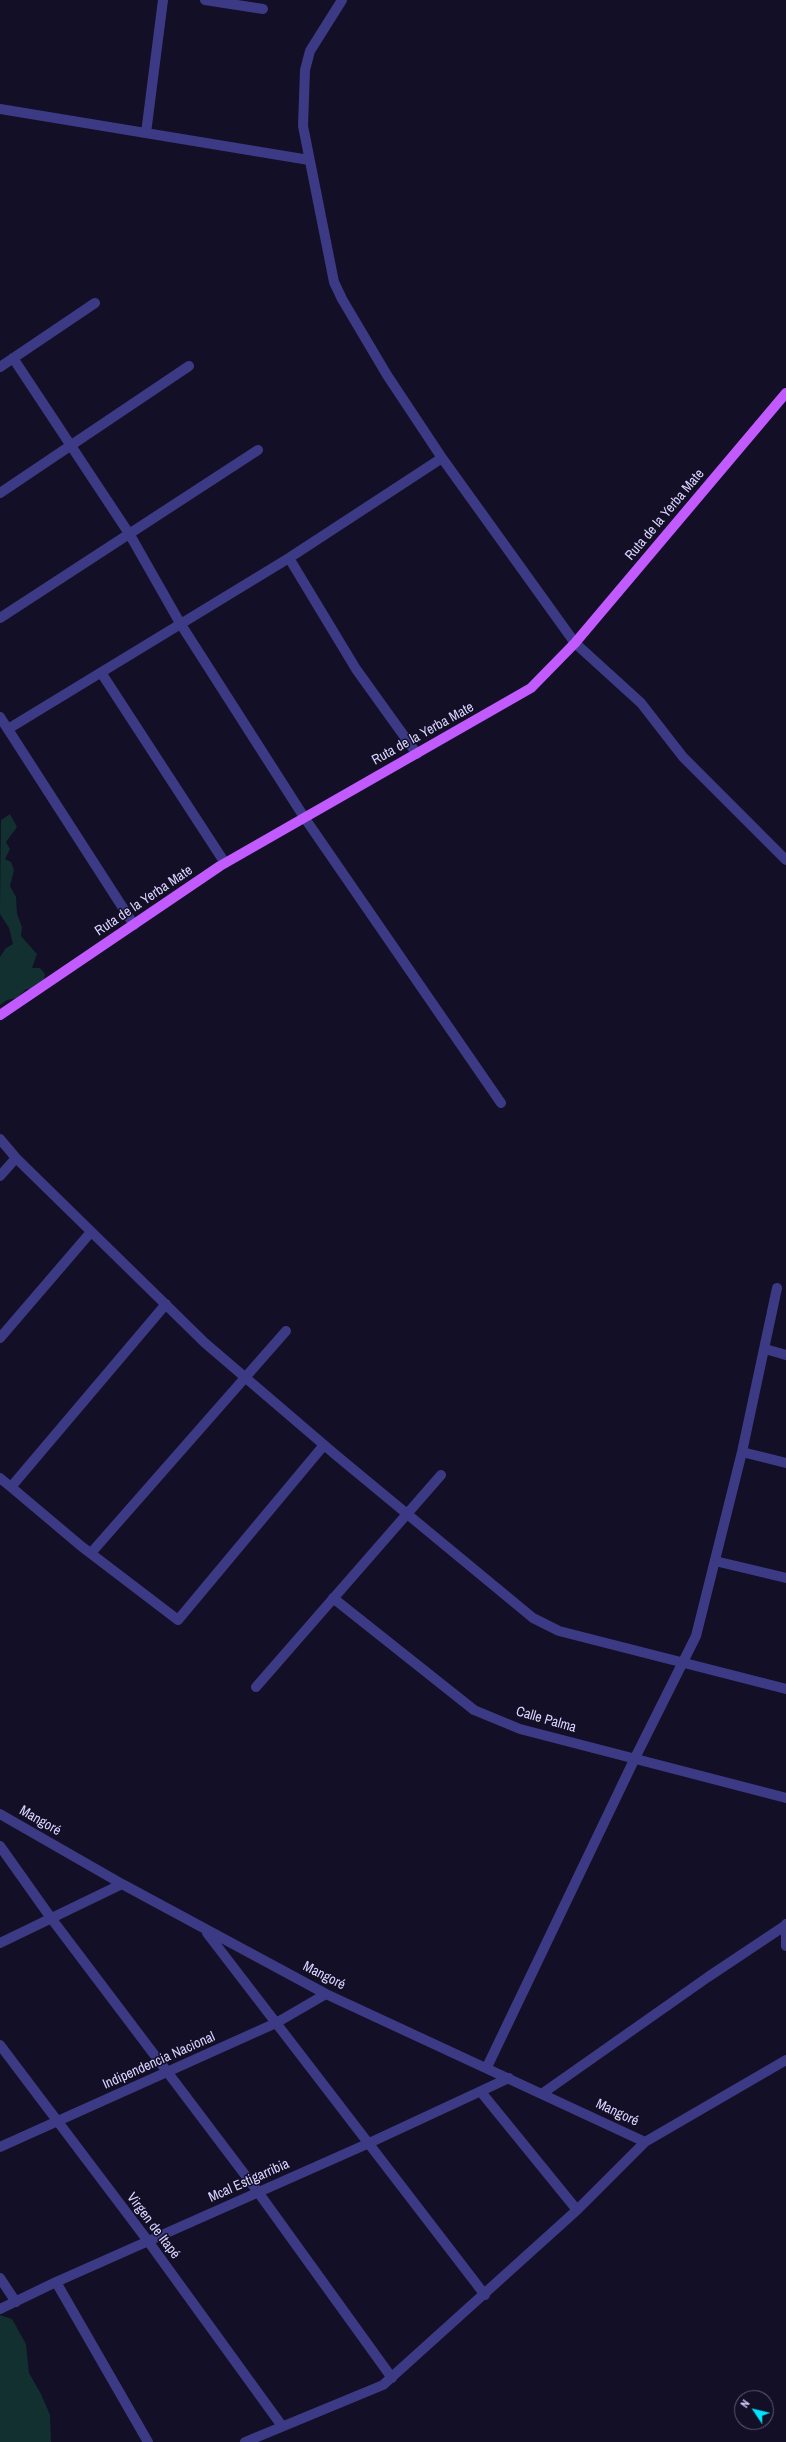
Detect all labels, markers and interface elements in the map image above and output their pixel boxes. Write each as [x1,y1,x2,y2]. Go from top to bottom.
street label: Ruta de la Yerba Mate [622,466,708,564]
street label: Ruta de la Yerba Mate [369,699,477,769]
street label: Ruta de la Yerba Mate [92,862,196,940]
street label: Calle Palma [514,1703,578,1737]
street label: Mangoré [16,1802,64,1840]
street label: Mangoré [300,1958,348,1994]
street label: Indipendencia Nacional [100,2029,218,2093]
street label: Mangoré [593,2096,641,2130]
street label: Mcal Estigarribia [206,2156,292,2206]
street label: Virgen de Itapé [123,2190,183,2262]
north arrow [734,2390,774,2430]
text: N [737,2397,753,2410]

